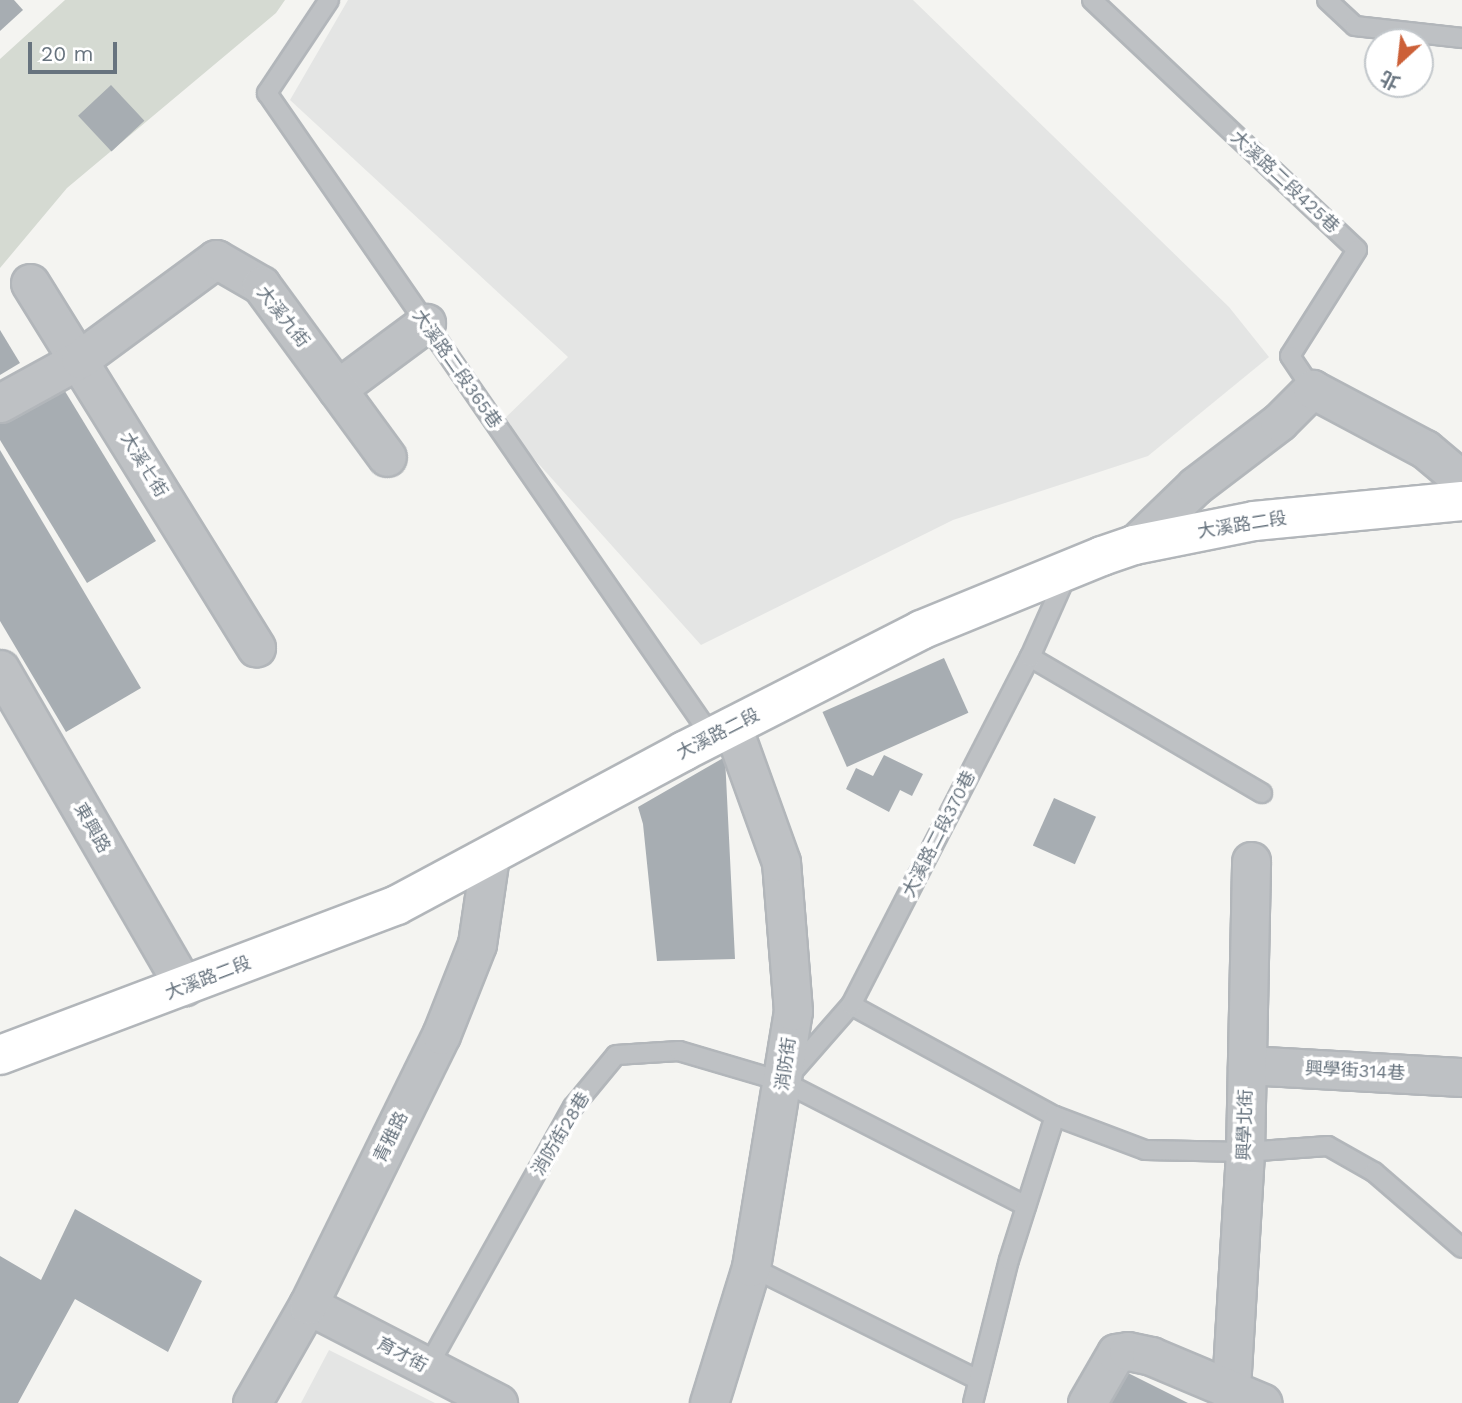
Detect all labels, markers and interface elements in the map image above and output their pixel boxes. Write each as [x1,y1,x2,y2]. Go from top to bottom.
scale bar [32,28,121,72]
north arrow [1364,28,1434,98]
text: 20 m [41,41,93,66]
text: 北 [1376,66,1404,95]
street label: 大溪路二段425巷 [1226,126,1344,238]
street label: 大溪九街 [252,282,314,352]
street label: 大溪路二段365巷 [408,306,506,432]
street label: 大溪七街 [116,429,172,501]
street label: 大溪路二段 [1196,507,1288,543]
street label: 大溪路二段 [673,704,763,764]
street label: 大溪路二段370巷 [898,767,980,901]
street label: 東興路 [69,799,115,857]
street label: 大溪路二段 [162,952,254,1004]
street label: 消防街 [772,1036,800,1092]
street label: 興學街314巷 [1304,1058,1406,1084]
street label: 消防街28巷 [528,1088,594,1180]
street label: 興學北街 [1233,1089,1257,1161]
street label: 青雅路 [369,1108,413,1166]
street label: 育才街 [373,1333,431,1377]

